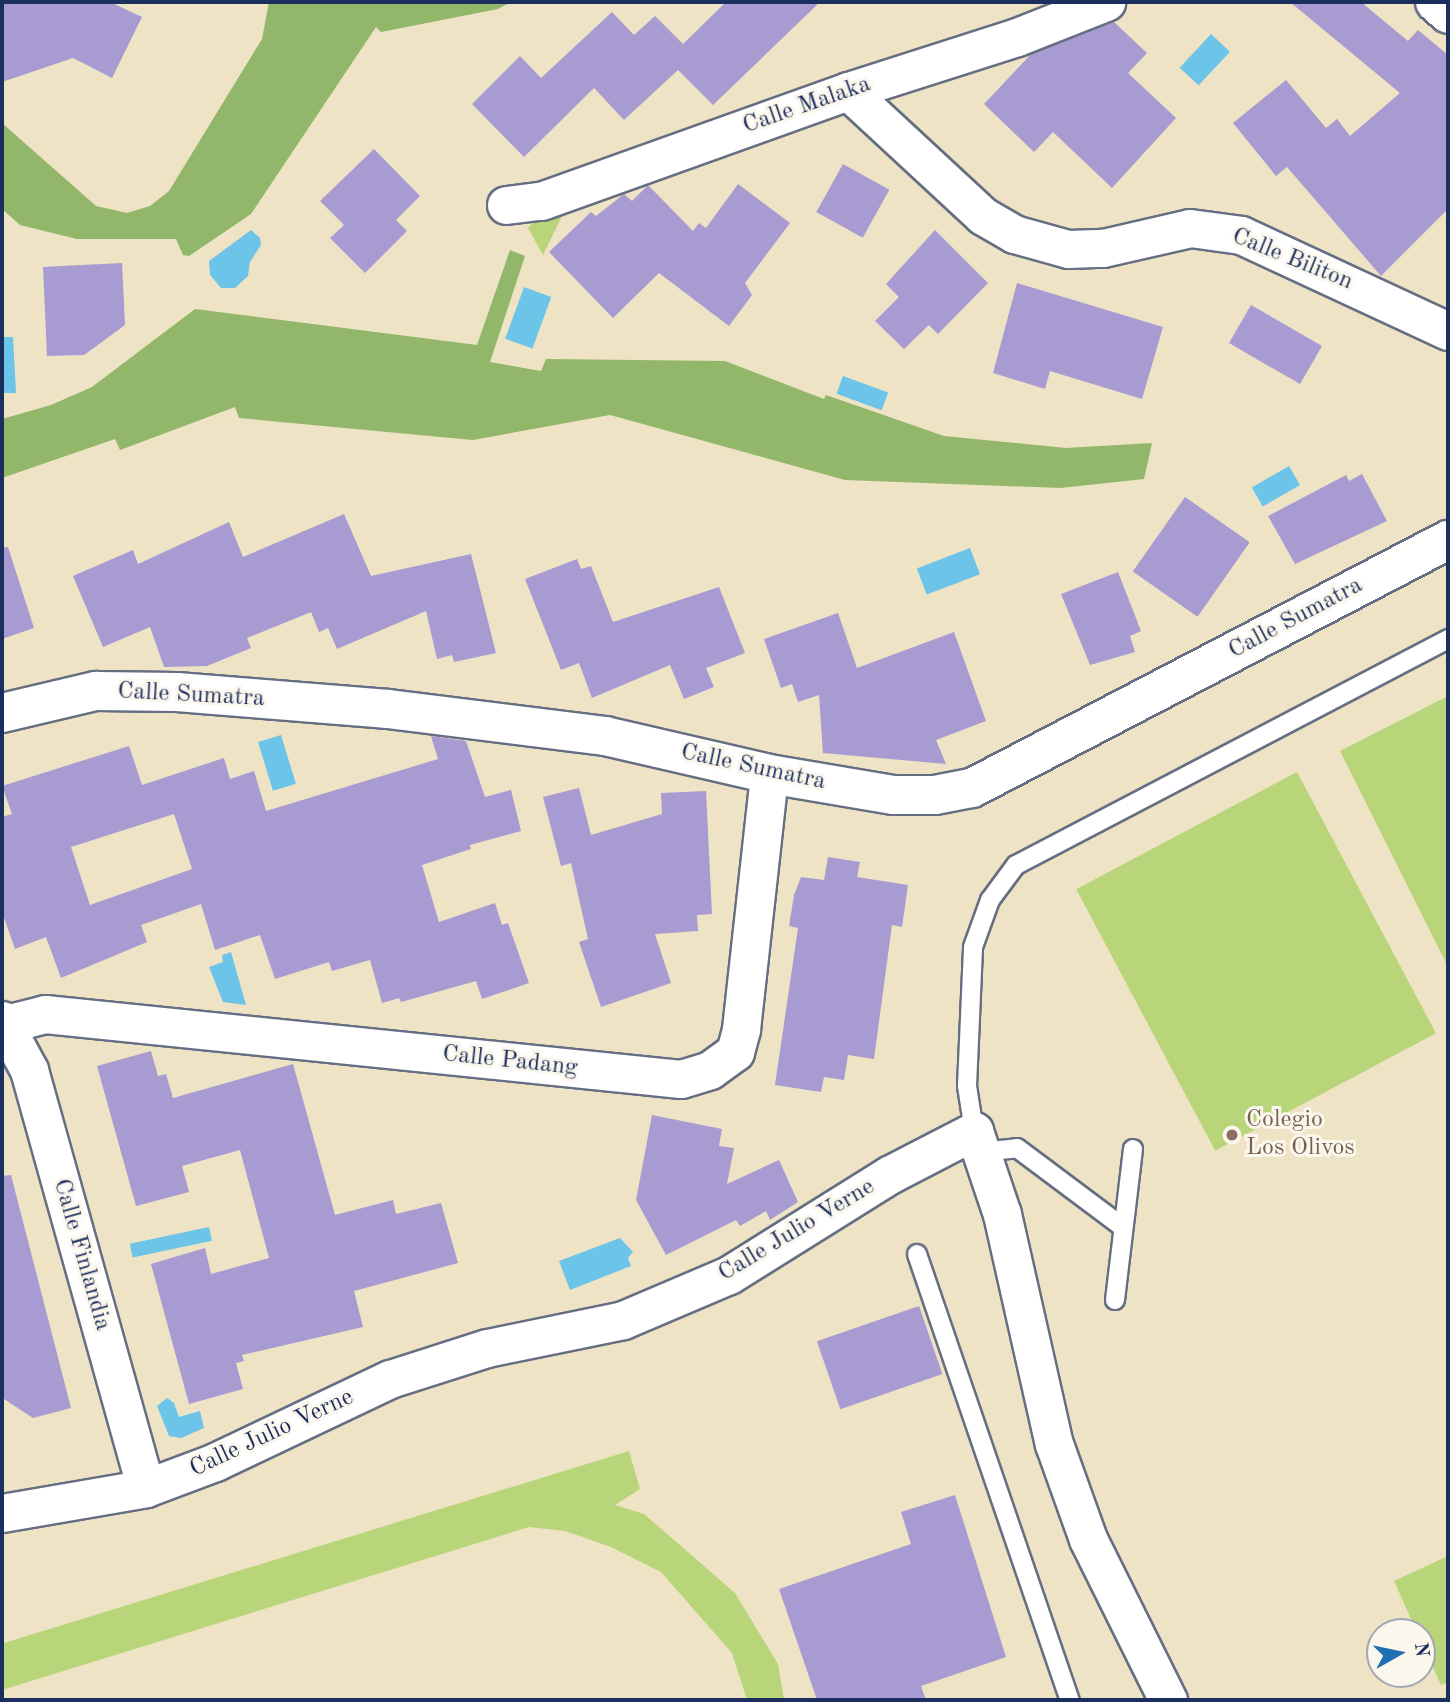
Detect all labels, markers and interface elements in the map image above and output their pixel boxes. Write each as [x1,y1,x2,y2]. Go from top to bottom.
street label: Calle Malaka [739,71,875,141]
street label: Calle Biliton [1227,223,1357,297]
street label: Calle Sumatra [1224,572,1368,666]
street label: Calle Sumatra [117,678,265,714]
street label: Calle Sumatra [678,739,828,797]
street label: Calle Padang [441,1041,579,1083]
place label: Colegio Los Olivos [1246,1107,1355,1163]
marker: Colegio Los Olivos [1224,1127,1240,1143]
street label: Calle Julio Verne [714,1173,880,1289]
street label: Calle Finlandia [46,1176,116,1334]
street label: Calle Julio Verne [186,1384,358,1484]
north arrow [1366,1618,1436,1688]
text: N [1410,1641,1431,1659]

